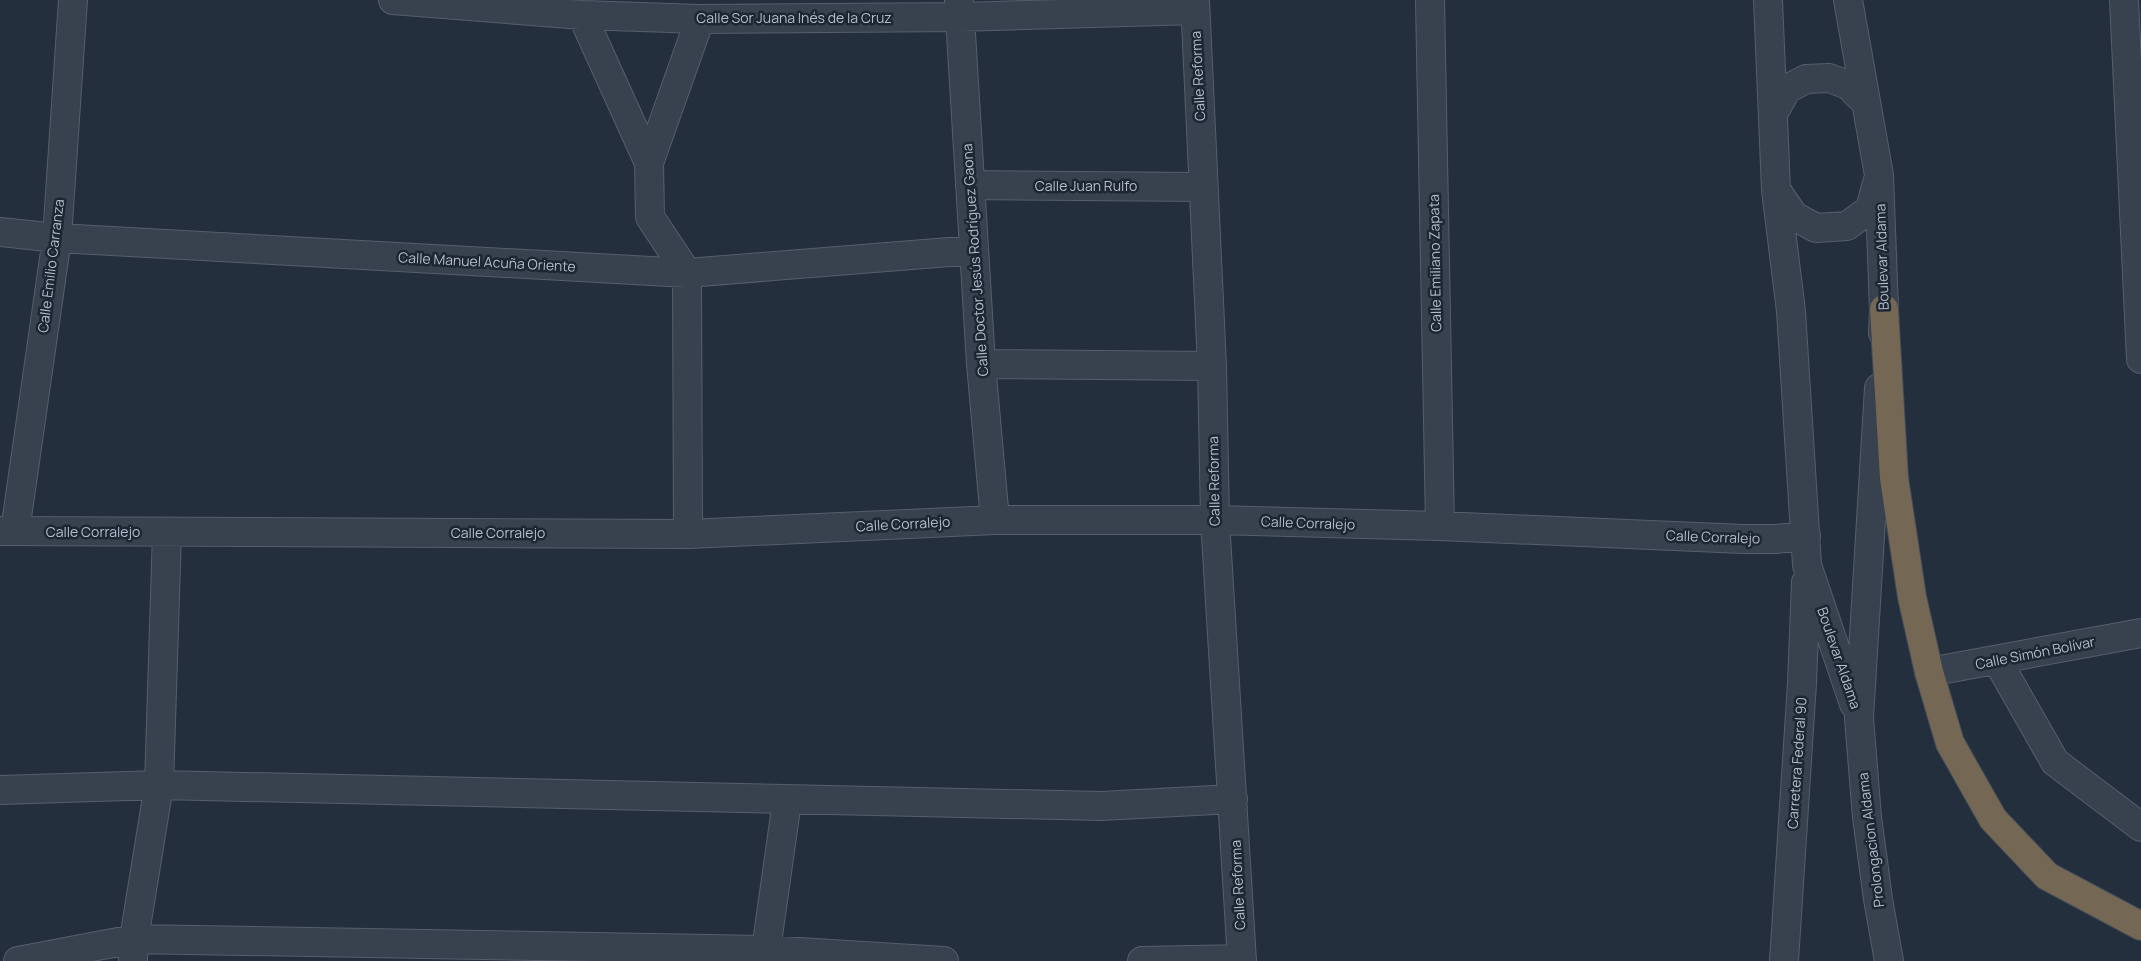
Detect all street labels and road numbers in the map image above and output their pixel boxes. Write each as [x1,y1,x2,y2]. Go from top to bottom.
street label: Calle Sor Juana Inés de la Cruz [696,8,892,27]
street label: Calle Reforma [1186,31,1209,121]
street label: Calle Doctor Jesús Rodríguez Gaona [957,143,992,377]
street label: Calle Juan Rulfo [1035,176,1137,195]
street label: Calle Emiliano Zapata [1424,194,1445,332]
street label: Calle Emilio Carranza [33,198,68,334]
street label: Boulevar Aldama [1870,203,1893,311]
street label: Calle Manuel Acuña Oriente [398,247,576,276]
street label: Calle Reforma [1203,436,1224,526]
street label: Calle Corralejo [1260,511,1356,534]
street label: Calle Corralejo [855,512,951,535]
street label: Calle Corralejo [46,522,140,541]
street label: Calle Corralejo [451,523,545,542]
street label: Calle Corralejo [1665,525,1761,548]
street label: Boulevar Aldama [1813,604,1866,711]
street label: Calle Simón Bolívar [1974,632,2096,673]
street label: Carretera Federal 90 [1782,696,1811,830]
street label: Prolongacion Aldama [1853,772,1888,909]
street label: Calle Reforma [1226,840,1249,930]

